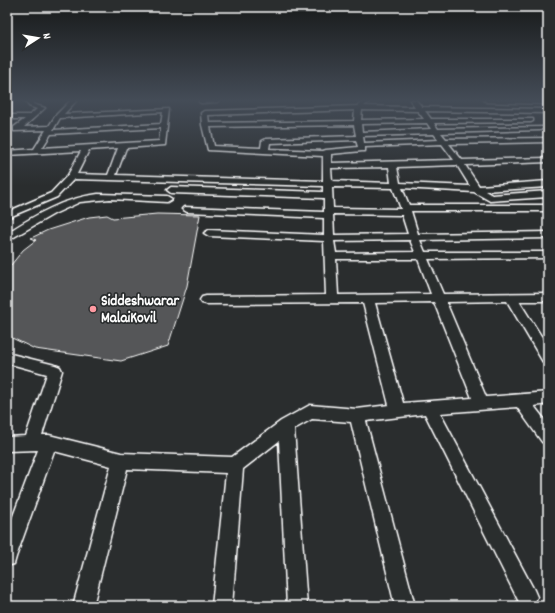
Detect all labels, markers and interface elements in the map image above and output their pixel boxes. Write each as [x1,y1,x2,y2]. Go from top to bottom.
north arrow [18,18,58,58]
text: N [37,32,54,41]
place label: Siddeshwarar MalaiKovil [101,291,180,330]
marker: Siddeshwarar MalaiKovil [88,304,98,314]

